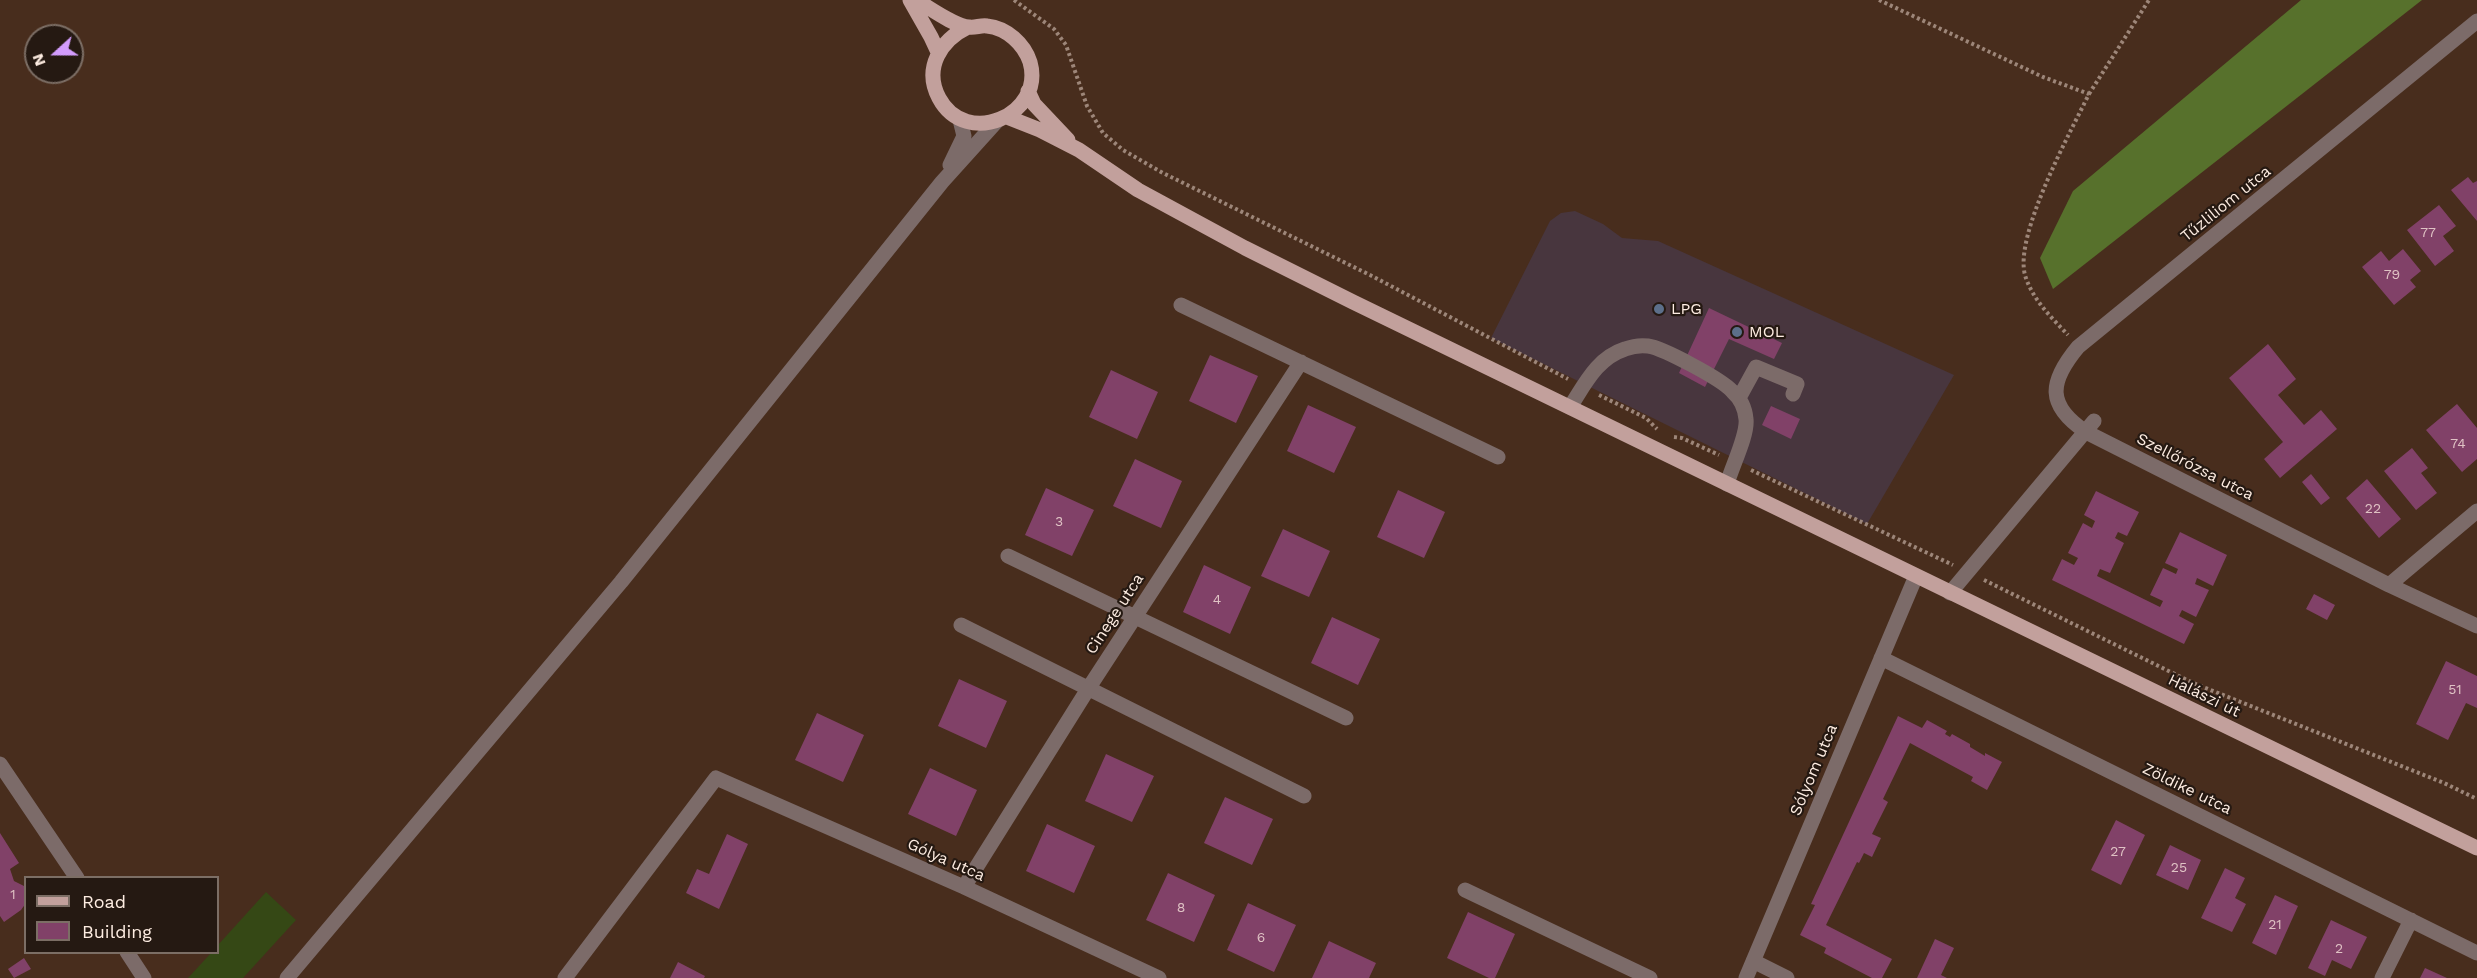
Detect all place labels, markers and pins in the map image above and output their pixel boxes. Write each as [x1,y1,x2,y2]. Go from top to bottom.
place label: LPG [1671,299,1702,319]
marker: LPG [1652,302,1666,316]
place label: MOL [1749,322,1784,342]
marker: MOL [1730,325,1744,339]

